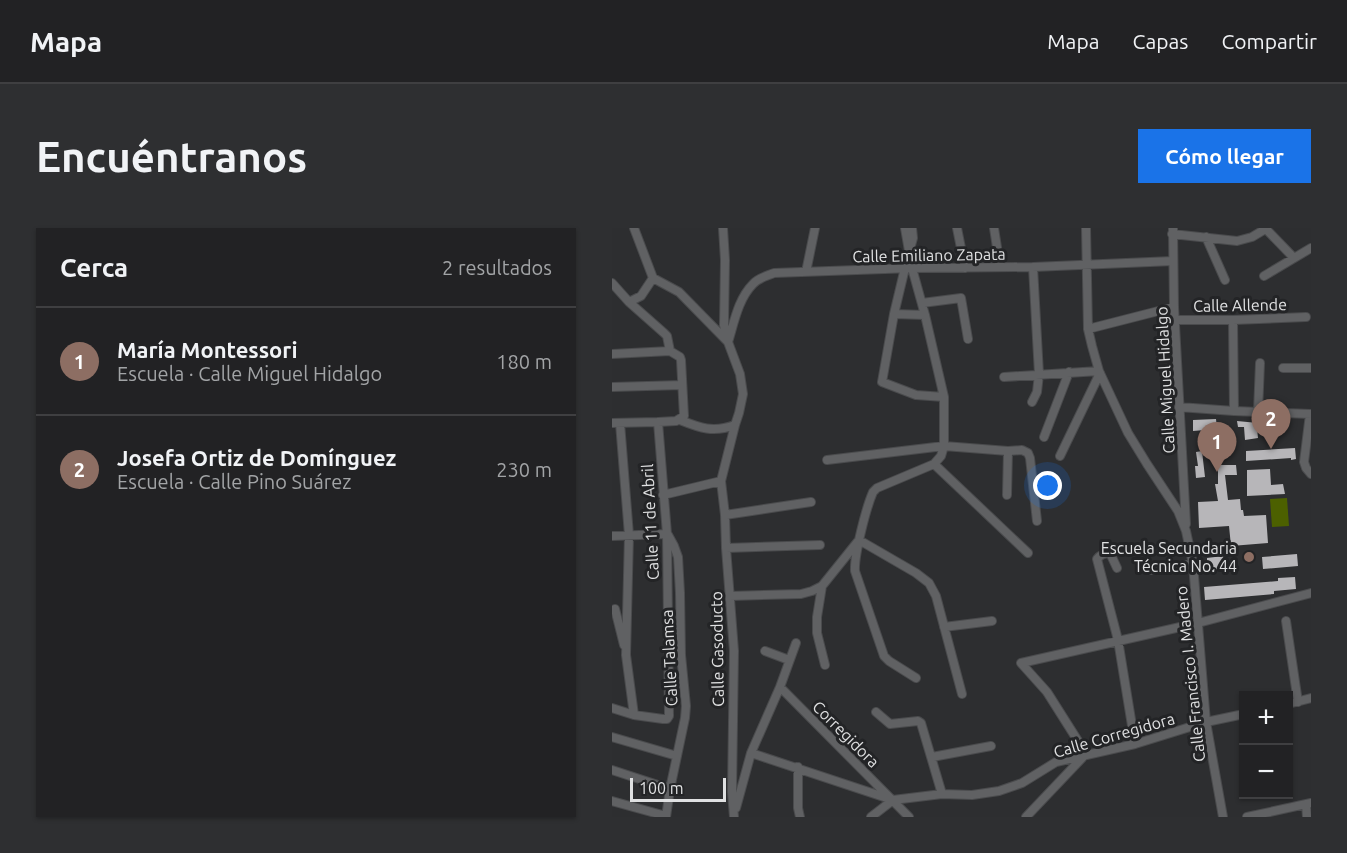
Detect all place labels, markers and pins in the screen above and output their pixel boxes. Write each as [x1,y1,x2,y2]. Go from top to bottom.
pin: 2 [1252,400,1290,449]
pin: 1 [1198,422,1236,472]
place label: Escuela Secundaria Técnica No. 44 [1101,539,1237,575]
marker: Escuela Secundaria Técnica No. 44 [1242,550,1256,564]

